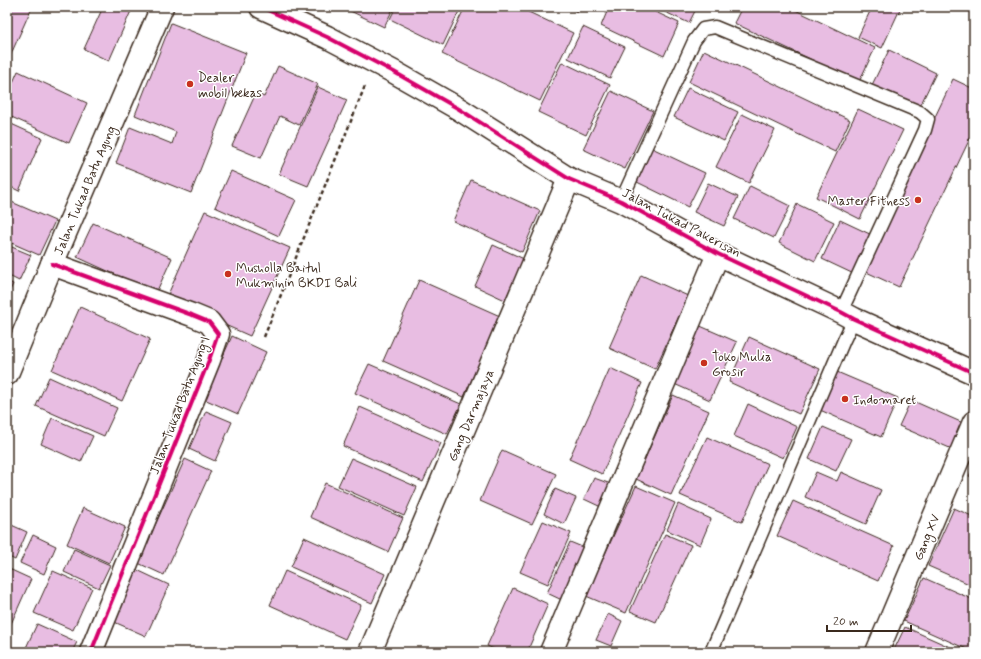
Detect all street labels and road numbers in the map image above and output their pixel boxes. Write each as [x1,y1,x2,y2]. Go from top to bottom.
street label: Jalan Tukad Batu Agung [50,123,121,258]
street label: Jalan Tukad Pakerisan [619,185,744,262]
street label: Jalan Tukad Batu Agung I [146,334,216,477]
street label: Gang Darmajaya [444,367,499,465]
street label: Gang XV [910,512,946,564]

